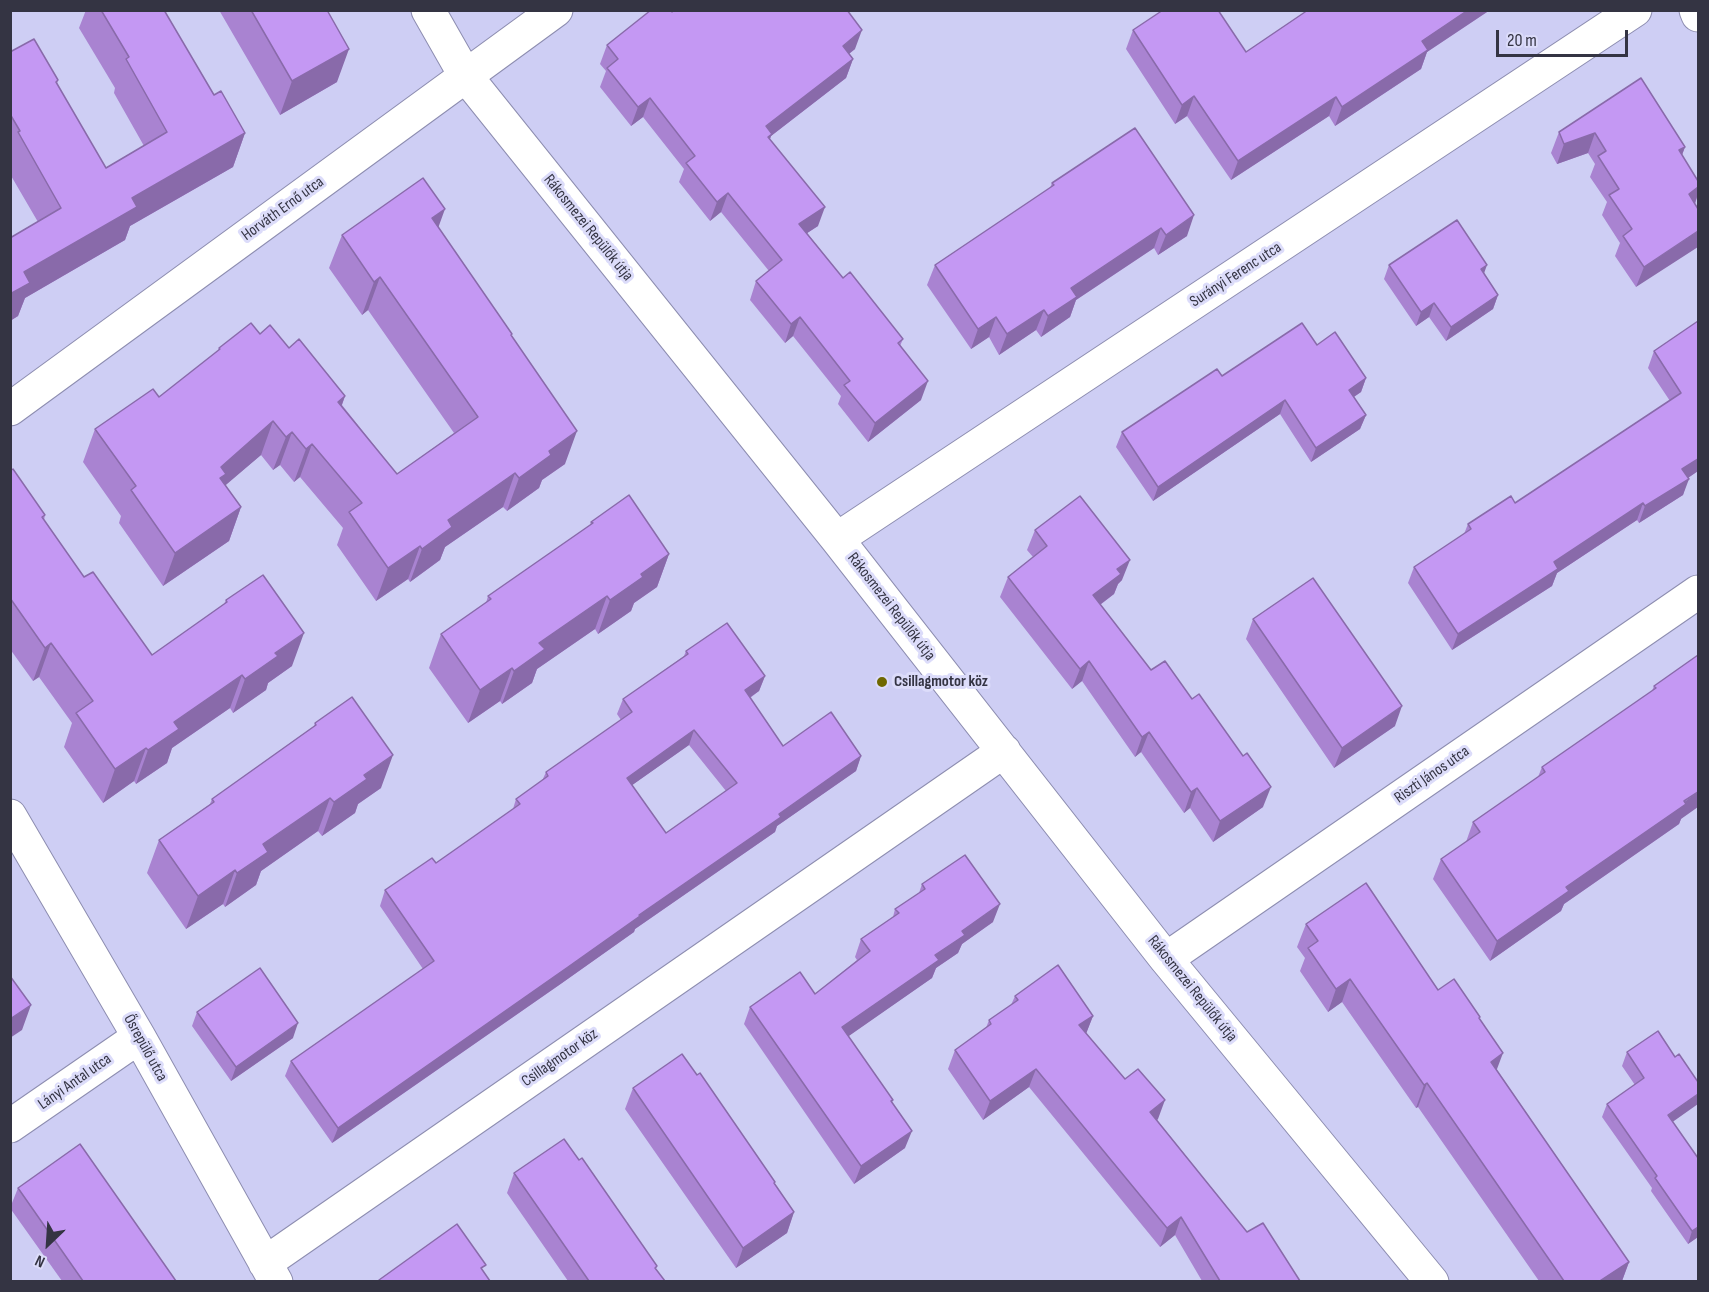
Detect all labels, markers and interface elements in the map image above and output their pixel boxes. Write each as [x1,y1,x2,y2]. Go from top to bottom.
scale bar [1499,18,1631,56]
text: 20 m [1507,30,1537,51]
street label: Rákosmezei Repülők útja [539,171,637,285]
street label: Horváth Ernő utca [238,173,328,245]
street label: Surányi Ferenc utca [1187,238,1285,312]
street label: Rákosmezei Repülők útja [843,549,939,665]
place label: Csillagmotor köz [894,672,988,692]
marker: Csillagmotor köz [875,675,889,689]
street label: Riszti János utca [1391,742,1473,808]
street label: Rákosmezei Repülők útja [1143,932,1241,1046]
street label: Ősrepülő utca [119,1011,171,1085]
street label: Csillagmotor köz [518,1025,602,1091]
street label: Lányi Antal utca [35,1050,115,1114]
north arrow [18,1214,78,1274]
text: N [32,1250,48,1271]

